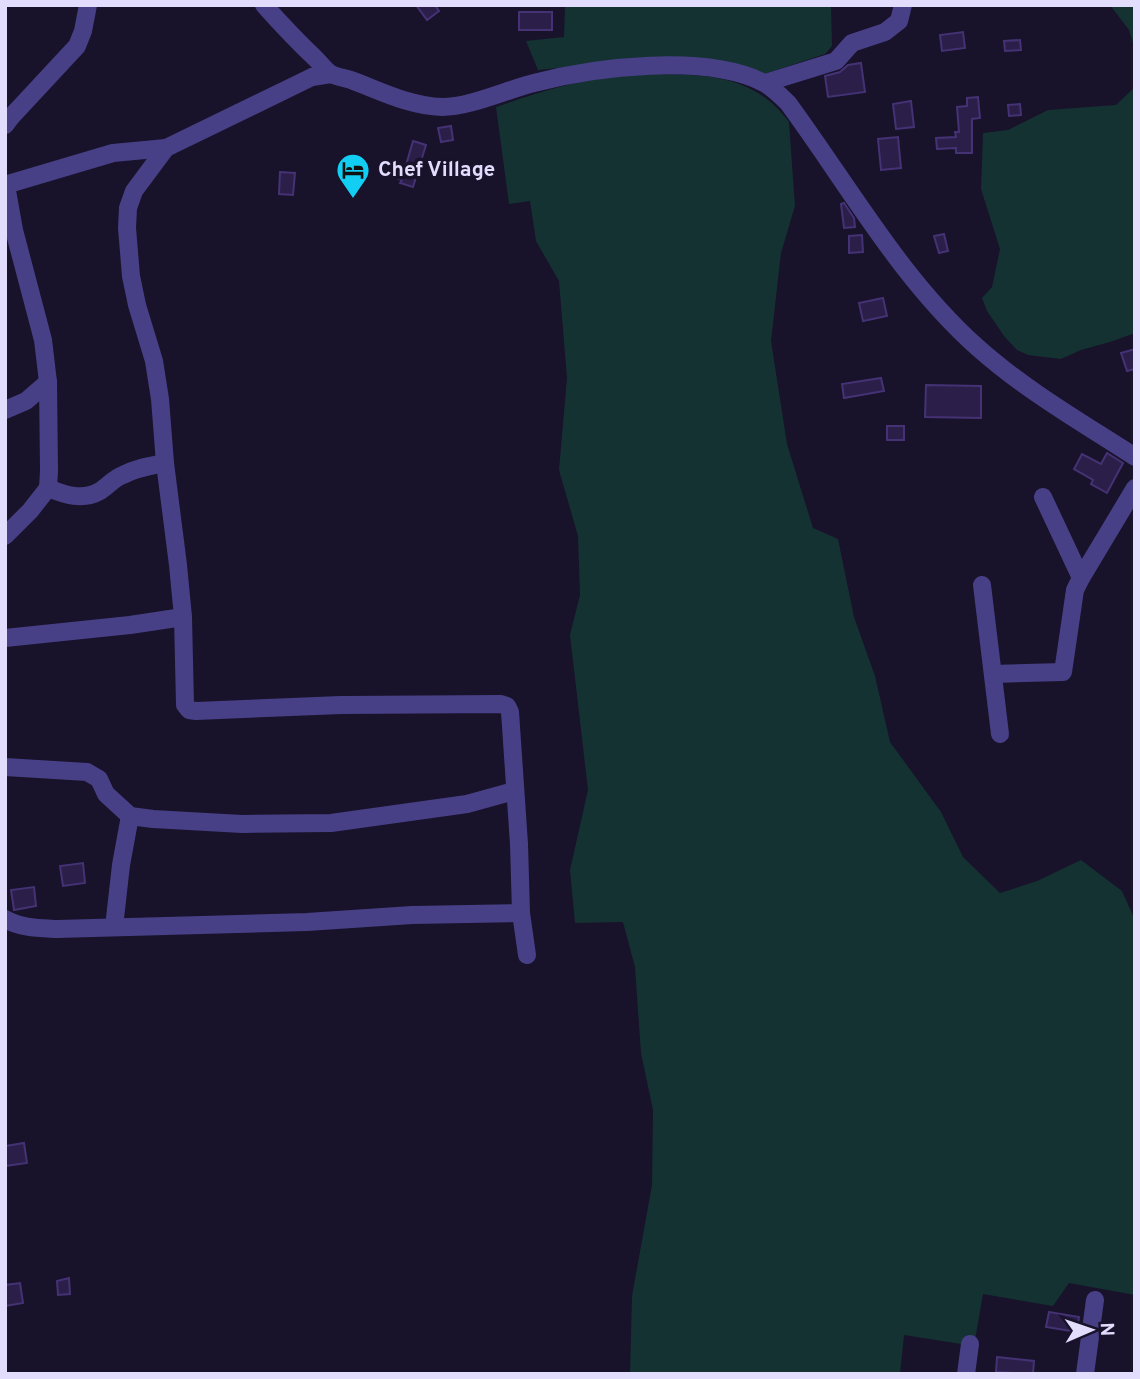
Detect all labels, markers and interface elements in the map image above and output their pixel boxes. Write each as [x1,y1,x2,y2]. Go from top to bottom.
hotel icon: Chef Village [334,151,372,200]
place label: Chef Village [378,157,495,184]
north arrow [1056,1295,1126,1365]
text: N [1094,1322,1118,1337]

